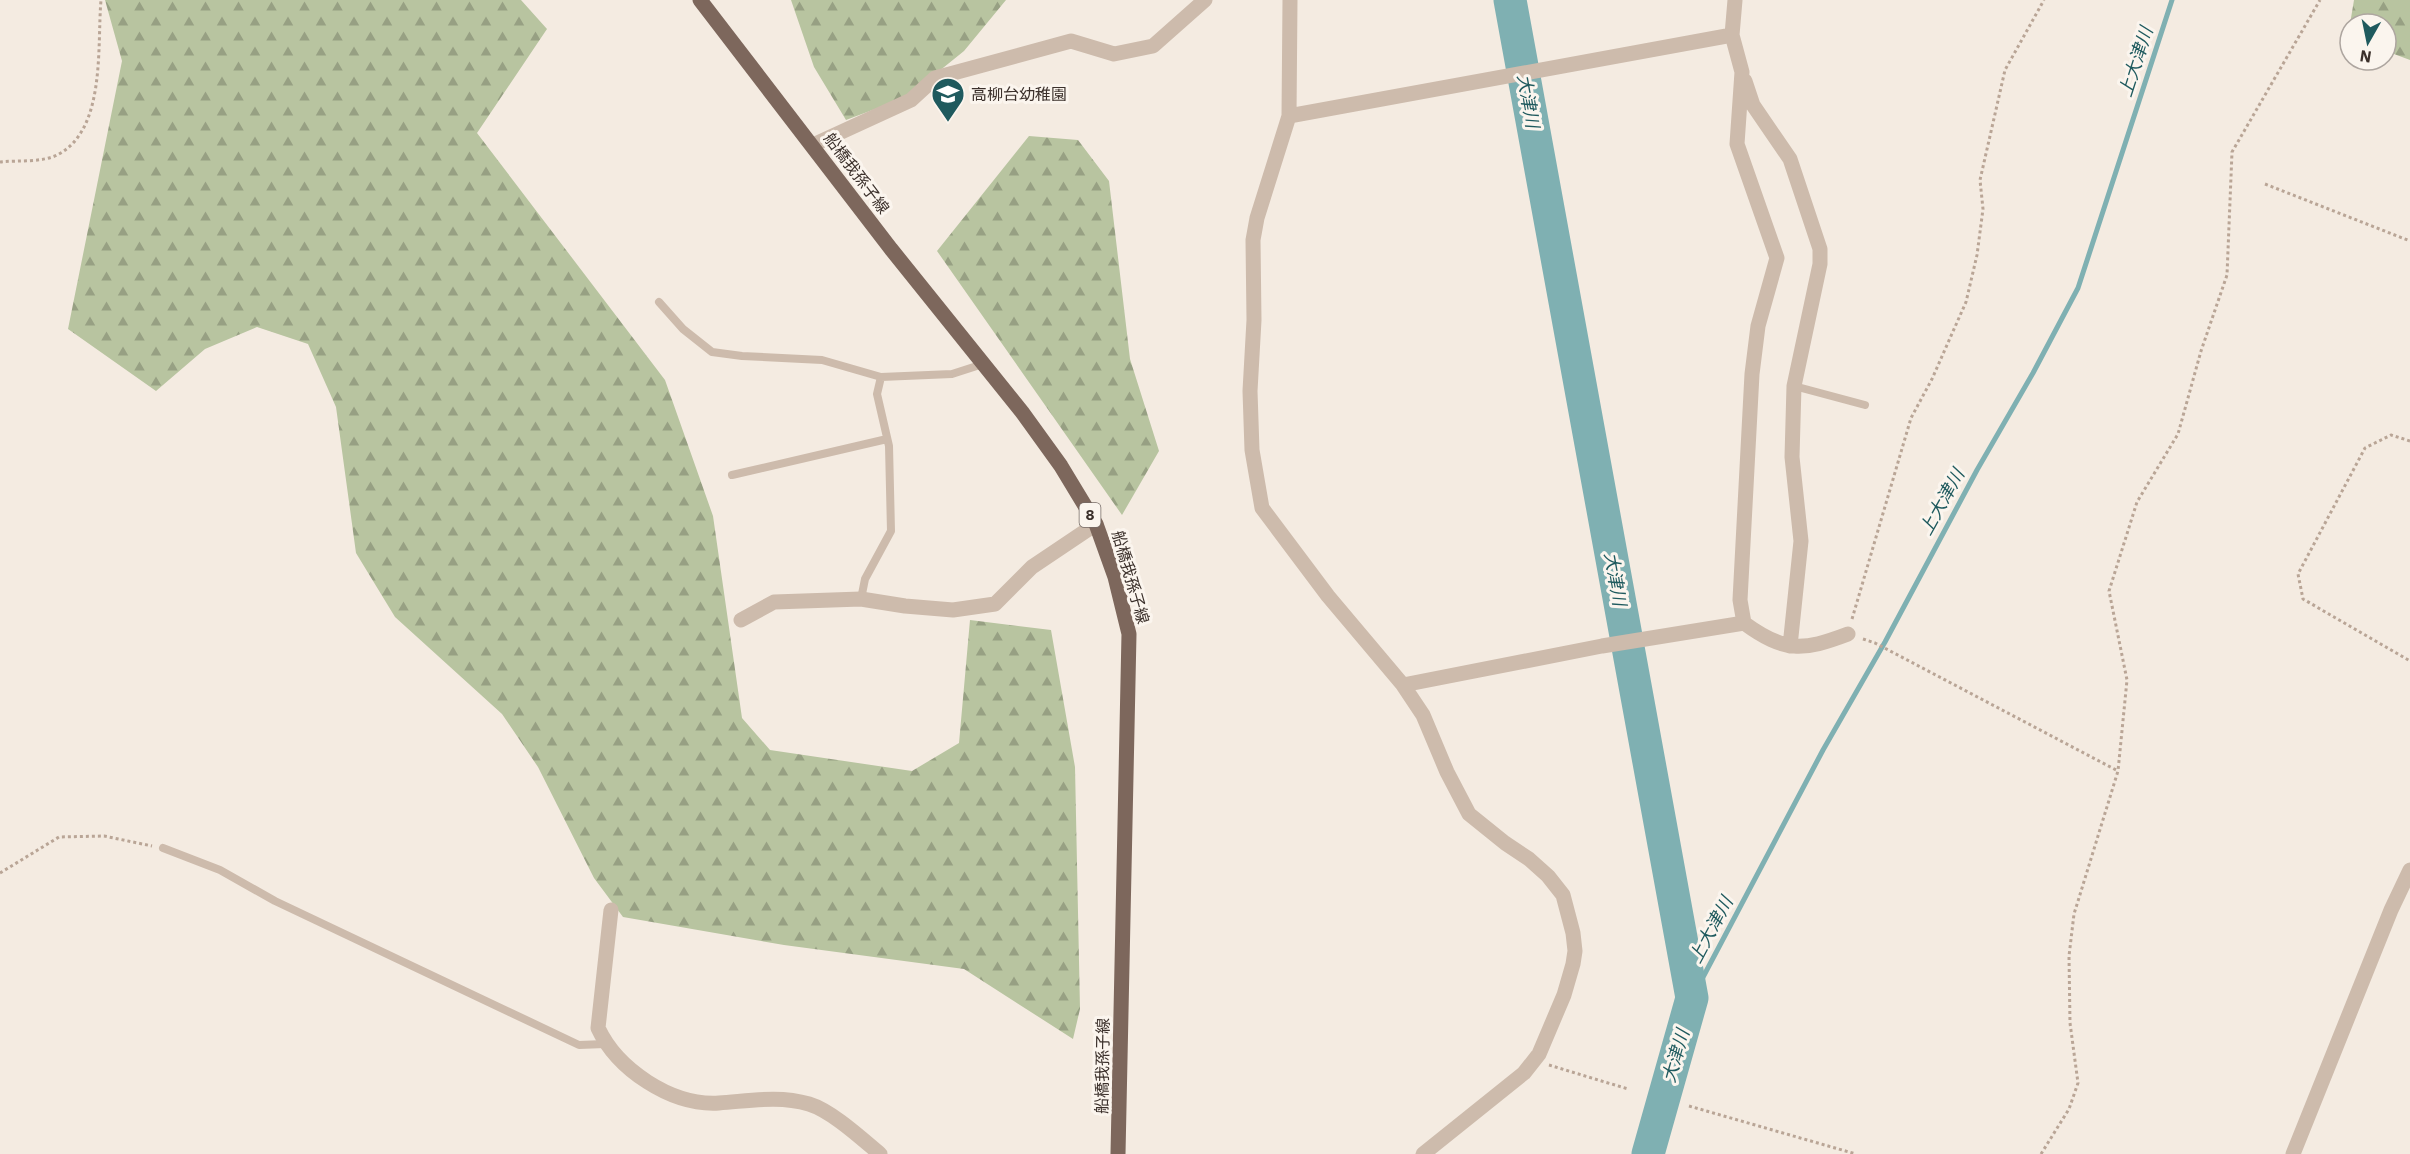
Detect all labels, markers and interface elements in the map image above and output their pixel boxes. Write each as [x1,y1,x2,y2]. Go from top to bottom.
north arrow [2338,12,2398,72]
water label: 上大津川 [2113,22,2158,100]
text: N [2358,46,2373,68]
water label: 大津川 [1512,72,1545,131]
school or university icon: 高柳台幼稚園 [930,76,966,123]
place label: 高柳台幼稚園 [971,84,1067,104]
street label: 船橋我孫子線 [820,129,894,217]
water label: 上大津川 [1914,463,1970,539]
road number: 8 [1080,503,1100,527]
street label: 船橋我孫子線 [1108,528,1154,626]
water label: 大津川 [1599,550,1632,609]
water label: 上大津川 [1684,891,1739,967]
street label: 船橋我孫子線 [1091,1018,1113,1114]
water label: 大津川 [1657,1025,1695,1085]

